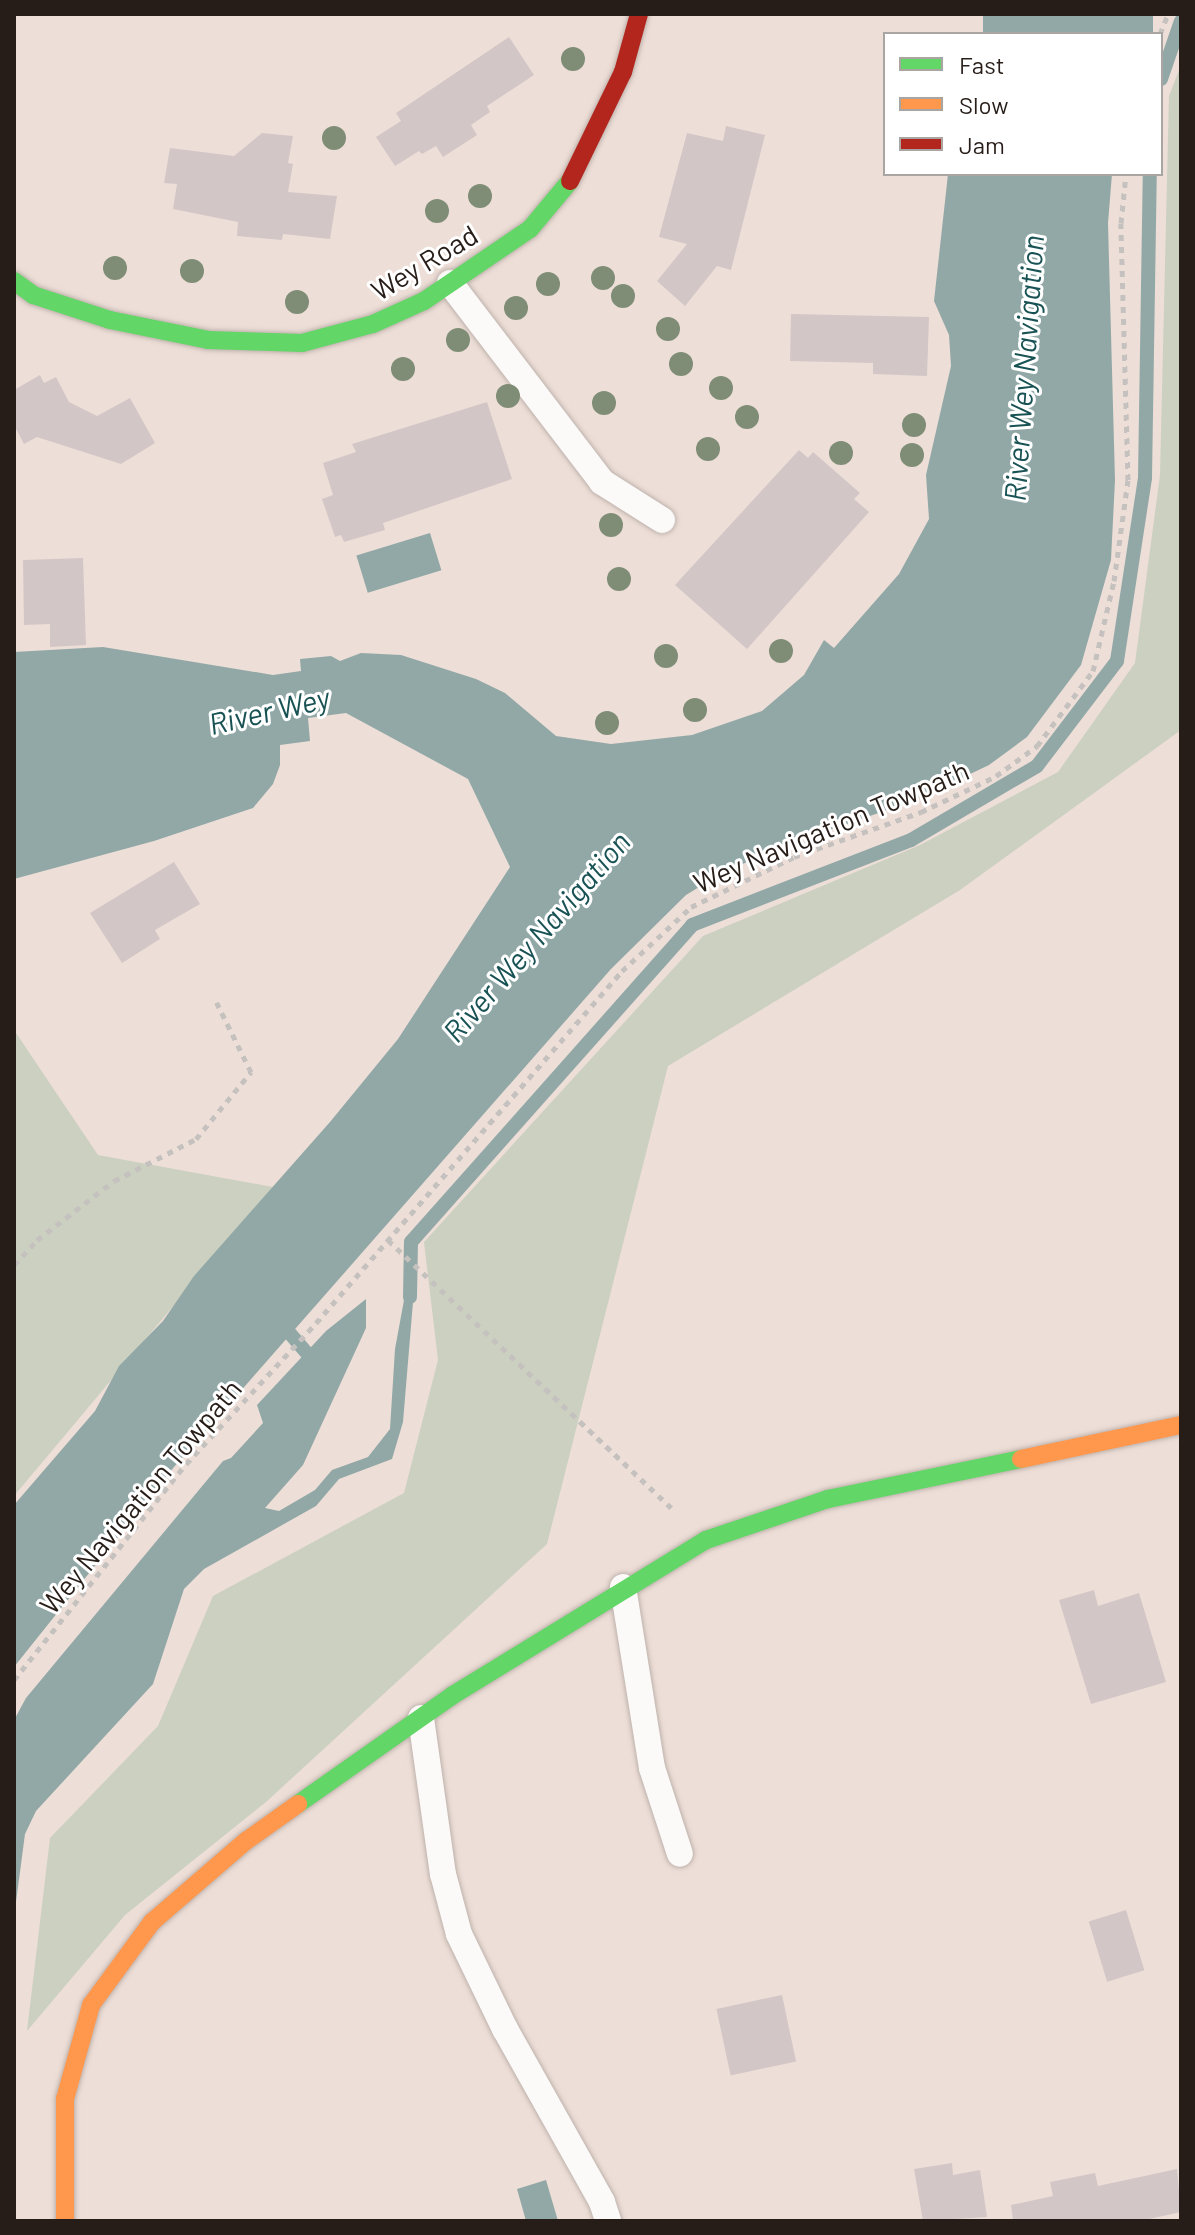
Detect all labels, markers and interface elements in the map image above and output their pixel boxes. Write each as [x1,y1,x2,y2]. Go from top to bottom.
legend [883,32,1163,176]
text: Fast [959,50,1004,79]
text: Slow [959,90,1008,119]
text: Jam [959,130,1005,159]
street label: Wey Road [365,217,483,307]
water label: River Wey Navigation [996,234,1050,502]
water label: River Wey [205,679,333,741]
street label: Wey Navigation Towpath [688,753,974,899]
water label: River Wey Navigation [435,824,637,1048]
street label: Wey Navigation Towpath [32,1372,248,1620]

